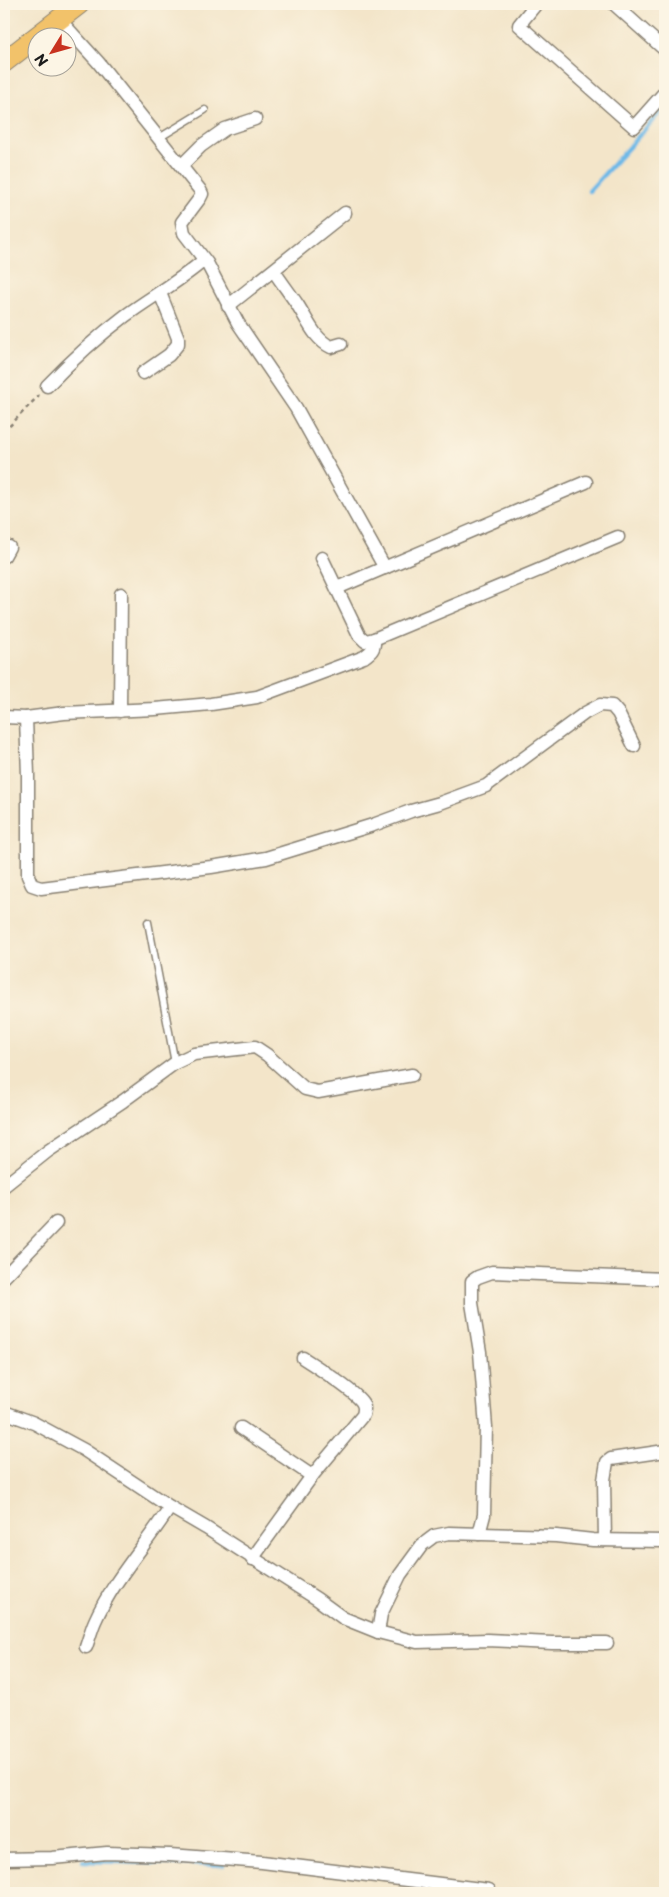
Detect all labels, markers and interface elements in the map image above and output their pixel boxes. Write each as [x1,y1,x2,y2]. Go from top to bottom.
north arrow [28,28,78,78]
text: N [29,49,53,71]

